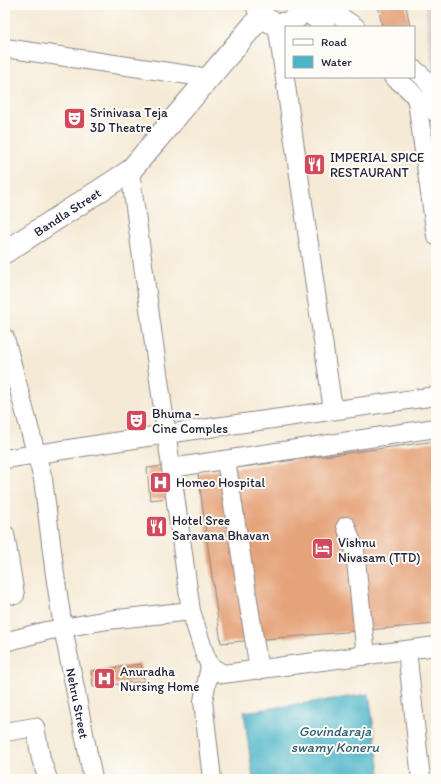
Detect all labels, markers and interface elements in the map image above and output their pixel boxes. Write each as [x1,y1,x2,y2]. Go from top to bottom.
legend [285,26,415,78]
text: Road [321,35,347,49]
text: Water [321,55,352,69]
place label: Srinivasa Teja 3D Theatre [90,105,168,135]
theatre icon: Srinivasa Teja 3D Theatre [62,106,88,132]
place label: IMPERIAL SPICE RESTAURANT [330,150,424,180]
restaurant icon: IMPERIAL SPICE RESTAURANT [301,151,327,177]
street label: Bandla Street [31,185,104,239]
place label: Bhuma - Cine Comples [152,406,228,436]
theatre icon: Bhuma - Cine Comples [124,407,150,433]
hospital icon: Homeo Hospital [147,469,173,495]
place label: Homeo Hospital [176,475,266,490]
place label: Hotel Sree Saravana Bhavan [172,513,270,543]
restaurant icon: Hotel Sree Saravana Bhavan [144,514,170,540]
place label: Vishnu Nivasam (TTD) [338,535,421,565]
hotel icon: Vishnu Nivasam (TTD) [309,536,335,562]
place label: Anuradha Nursing Home [120,664,199,694]
hospital icon: Anuradha Nursing Home [92,665,118,691]
street label: Nehru Street [63,667,92,740]
water label: Govindaraja swamy Koneru [291,723,379,756]

